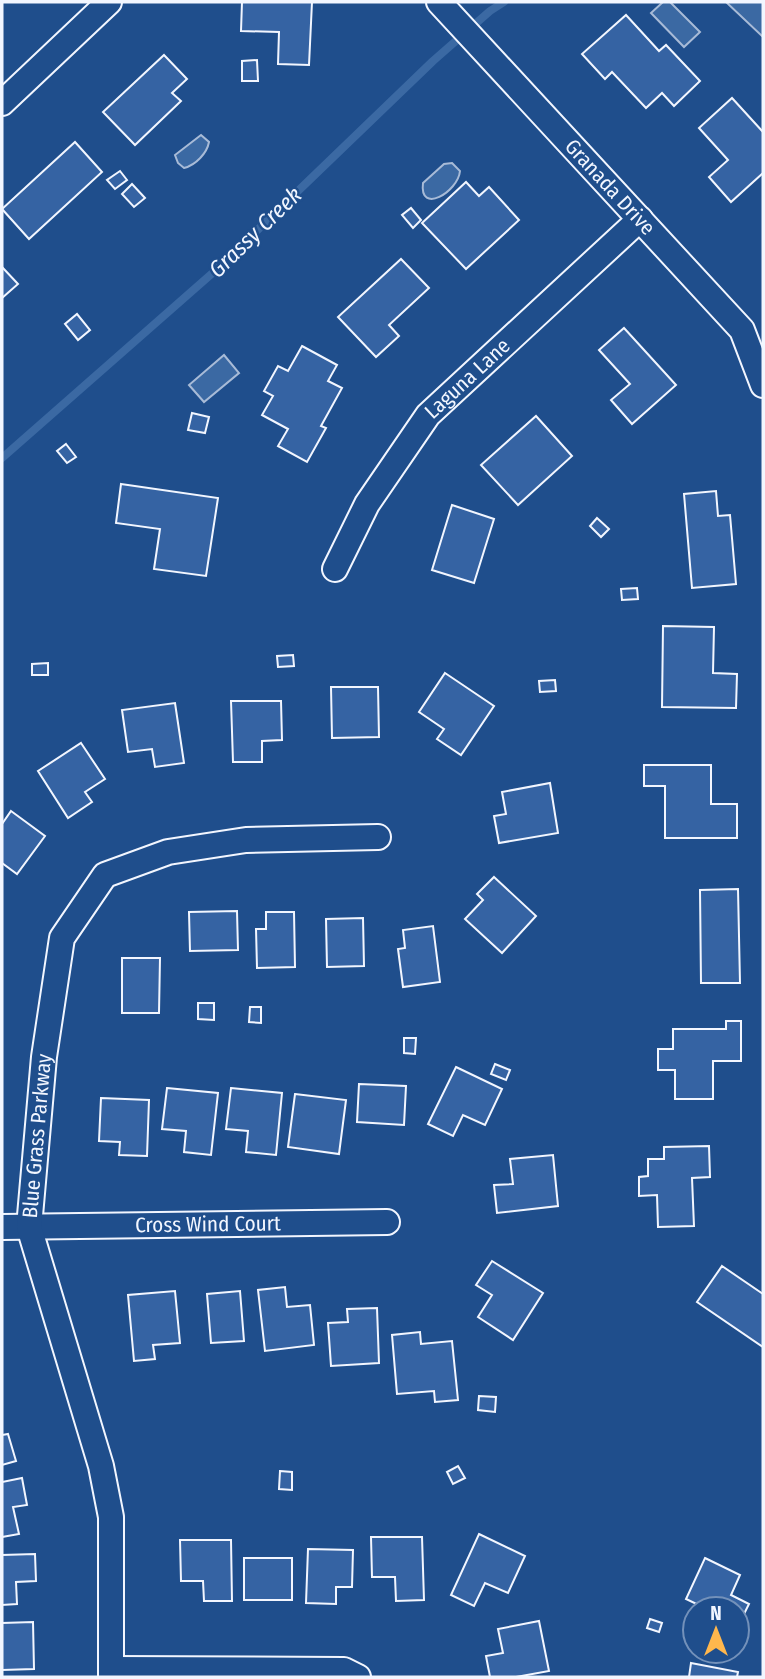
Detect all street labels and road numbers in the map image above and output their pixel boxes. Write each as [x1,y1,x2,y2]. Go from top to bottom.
street label: Granada Drive [559,134,661,241]
street label: Laguna Lane [419,333,516,424]
street label: Blue Grass Parkway [17,1052,57,1219]
street label: Cross Wind Court [135,1210,281,1238]

